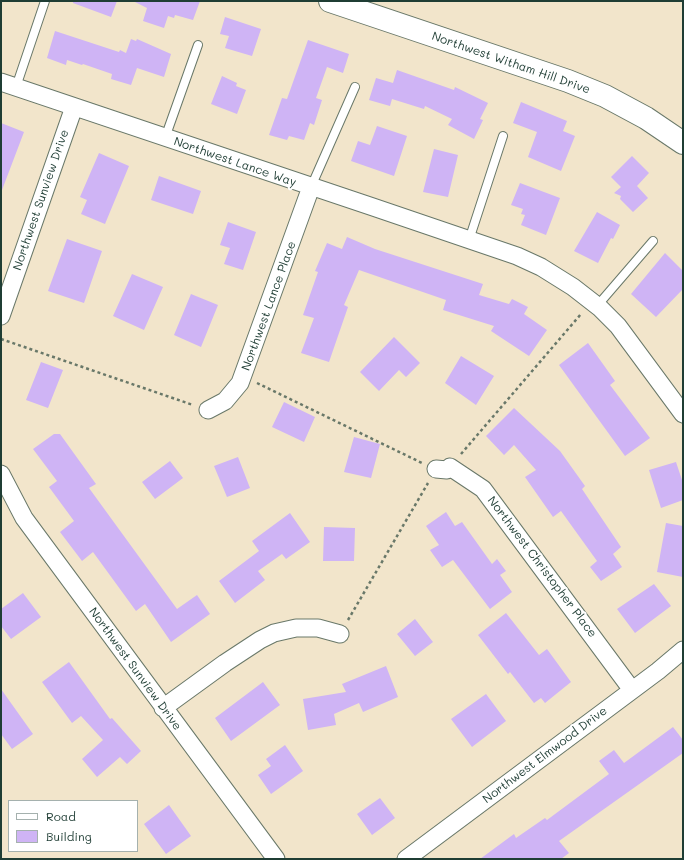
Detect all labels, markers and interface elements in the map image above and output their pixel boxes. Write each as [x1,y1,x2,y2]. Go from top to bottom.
street label: Northwest Witham Hill Drive [430,29,592,97]
street label: Northwest Sunview Drive [10,128,72,272]
street label: Northwest Lance Way [172,134,298,190]
street label: Northwest Lance Place [239,239,299,373]
street label: Northwest Christopher Place [484,494,600,640]
street label: Northwest Sunview Drive [86,605,184,733]
street label: Northwest Elmwood Drive [480,704,610,806]
legend [8,800,138,852]
text: Road [46,808,76,824]
text: Building [46,828,92,844]

